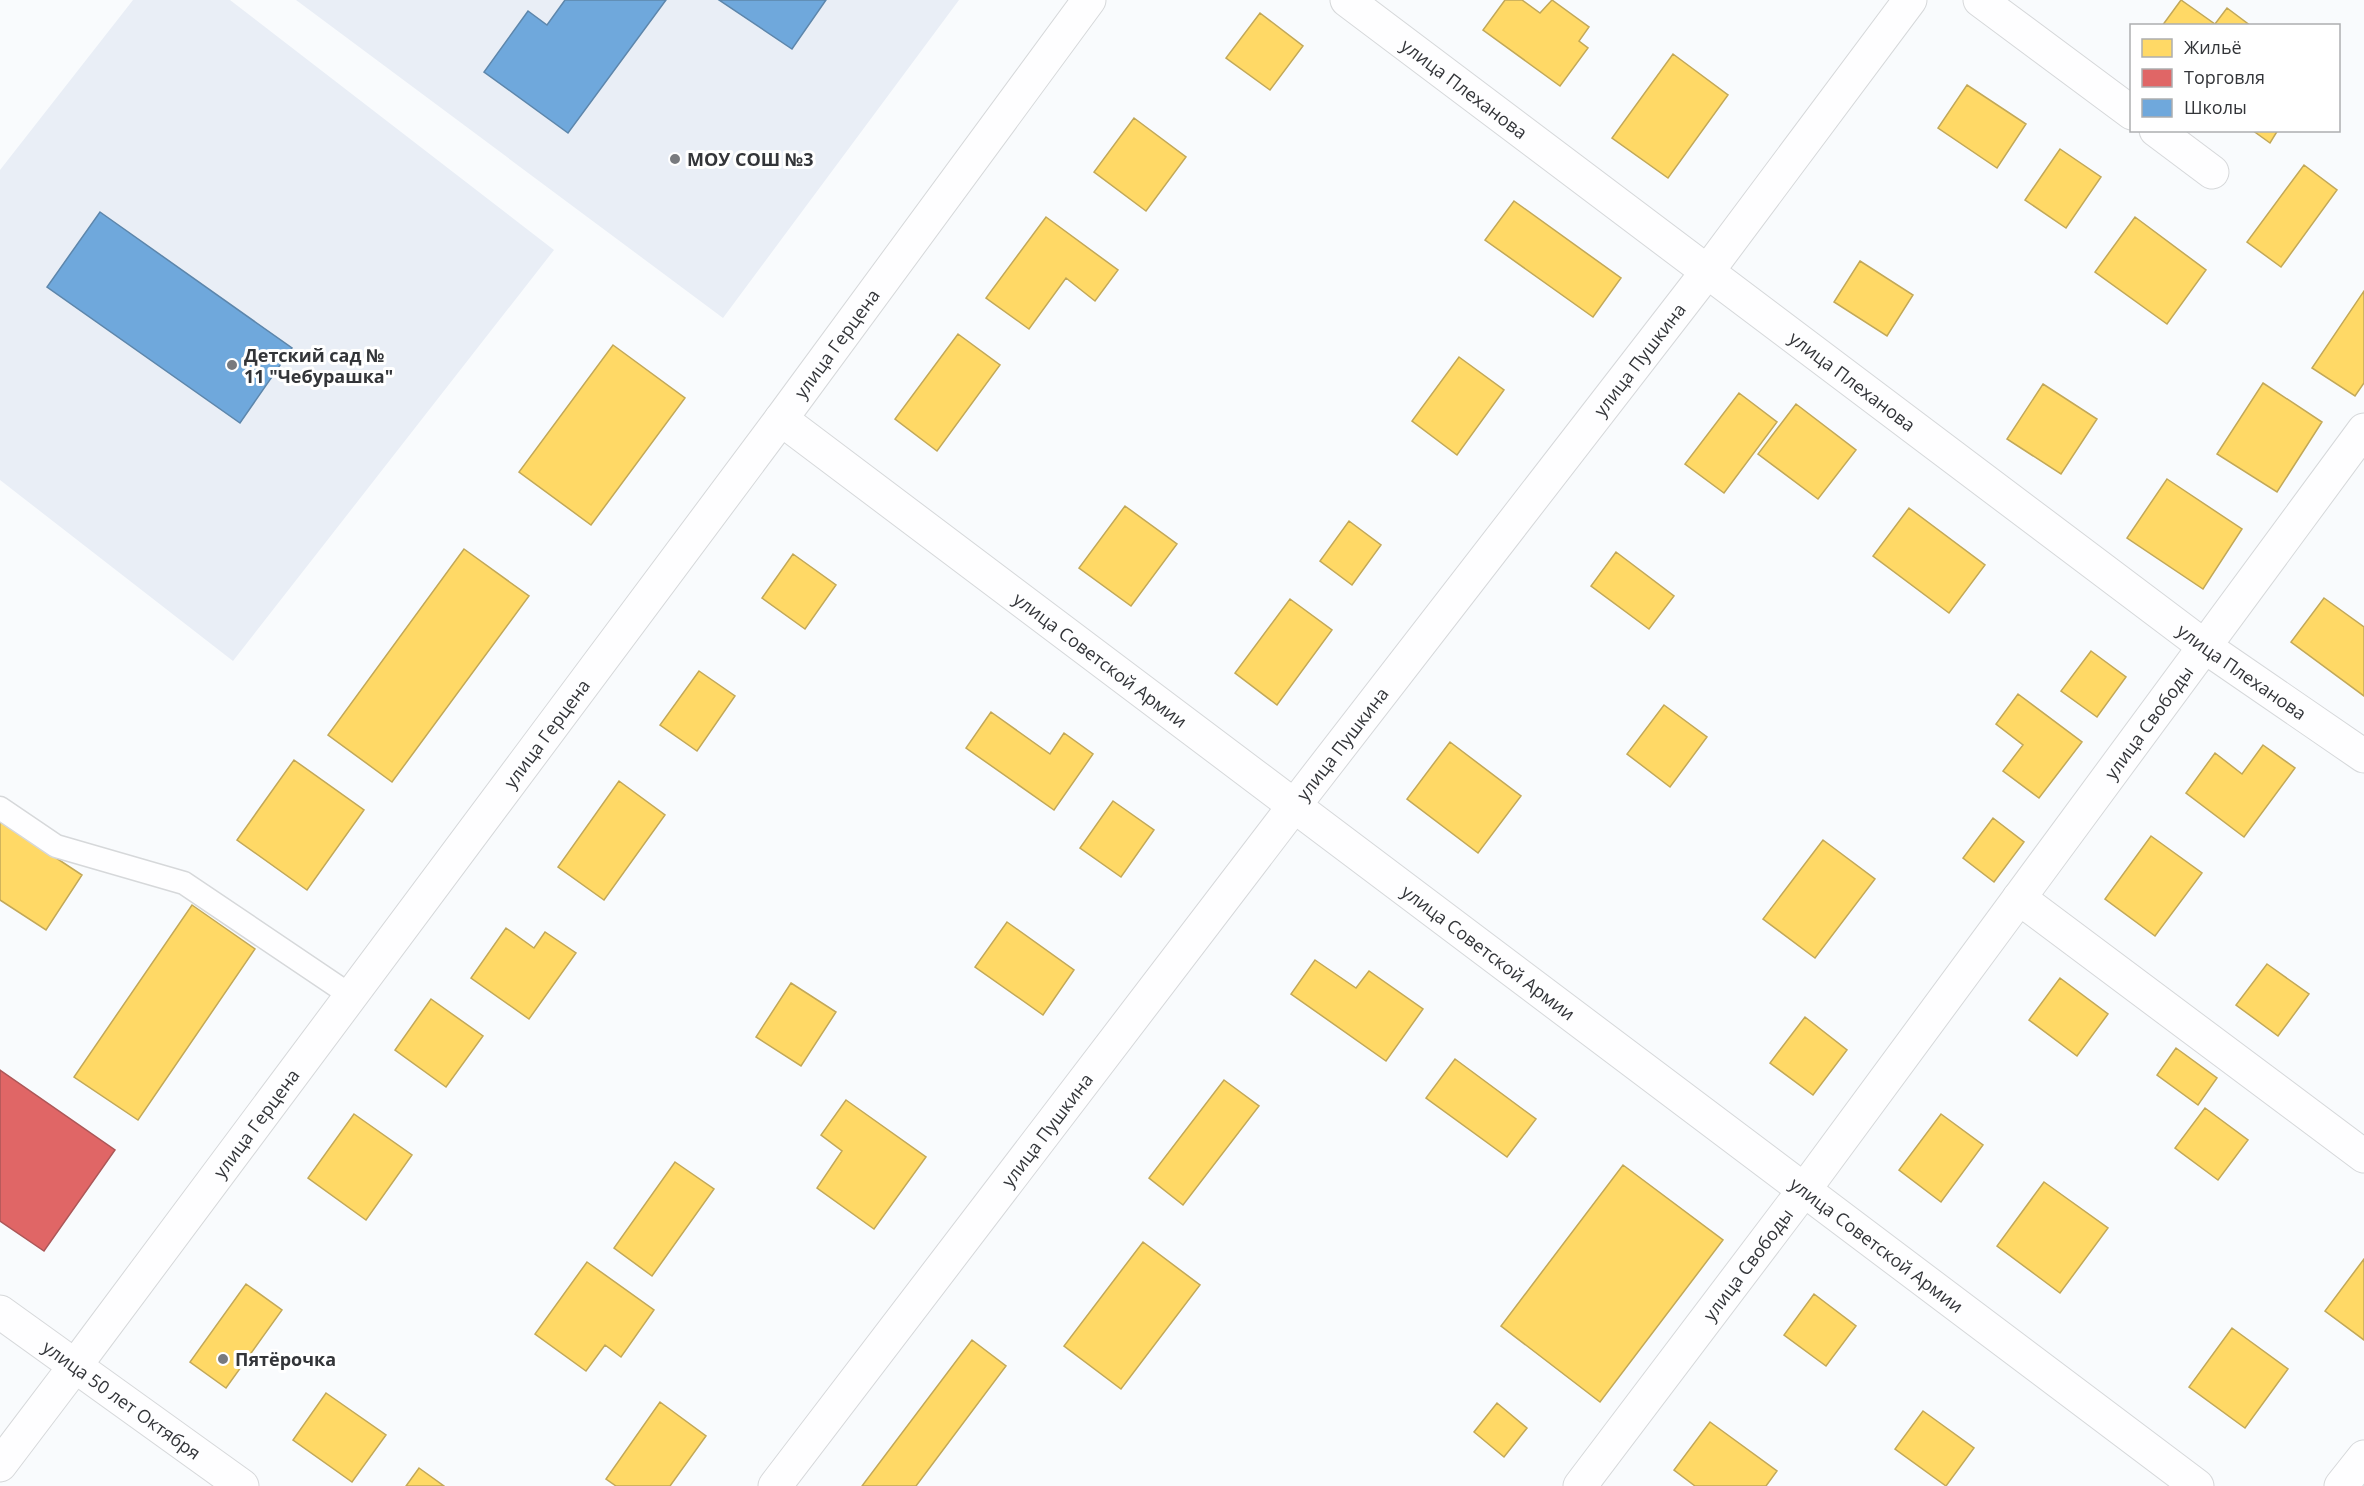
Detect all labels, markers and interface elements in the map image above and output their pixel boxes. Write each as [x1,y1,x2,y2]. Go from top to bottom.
legend [2130,24,2340,132]
street label: улица Плеханова [1396,33,1532,144]
text: Жильё [2184,35,2242,59]
text: Торговля [2184,65,2265,89]
text: Школы [2184,95,2247,119]
place label: МОУ СОШ №3 [687,147,814,171]
marker: МОУ СОШ №3 [668,152,682,166]
street label: улица Герцена [788,284,885,403]
street label: улица Пушкина [1588,298,1691,421]
street label: улица Плеханова [1784,326,1921,436]
place label: Детский сад № 11 "Чебурашка" [244,343,393,388]
marker: Детский сад № 11 "Чебурашка" [225,358,239,372]
street label: улица Советской Армии [1009,587,1192,733]
street label: улица Плеханова [2173,618,2311,725]
street label: улица Свободы [2099,661,2198,784]
street label: улица Герцена [498,674,595,793]
street label: улица Пушкина [1291,682,1394,805]
street label: улица Советской Армии [1397,879,1580,1025]
street label: улица Герцена [208,1064,305,1182]
street label: улица Пушкина [996,1068,1098,1192]
street label: улица Советской Армии [1785,1172,1968,1318]
street label: улица Свободы [1697,1203,1798,1325]
street label: улица 50 лет Октября [38,1335,206,1465]
place label: Пятёрочка [235,1347,336,1371]
marker: Пятёрочка [216,1352,230,1366]

